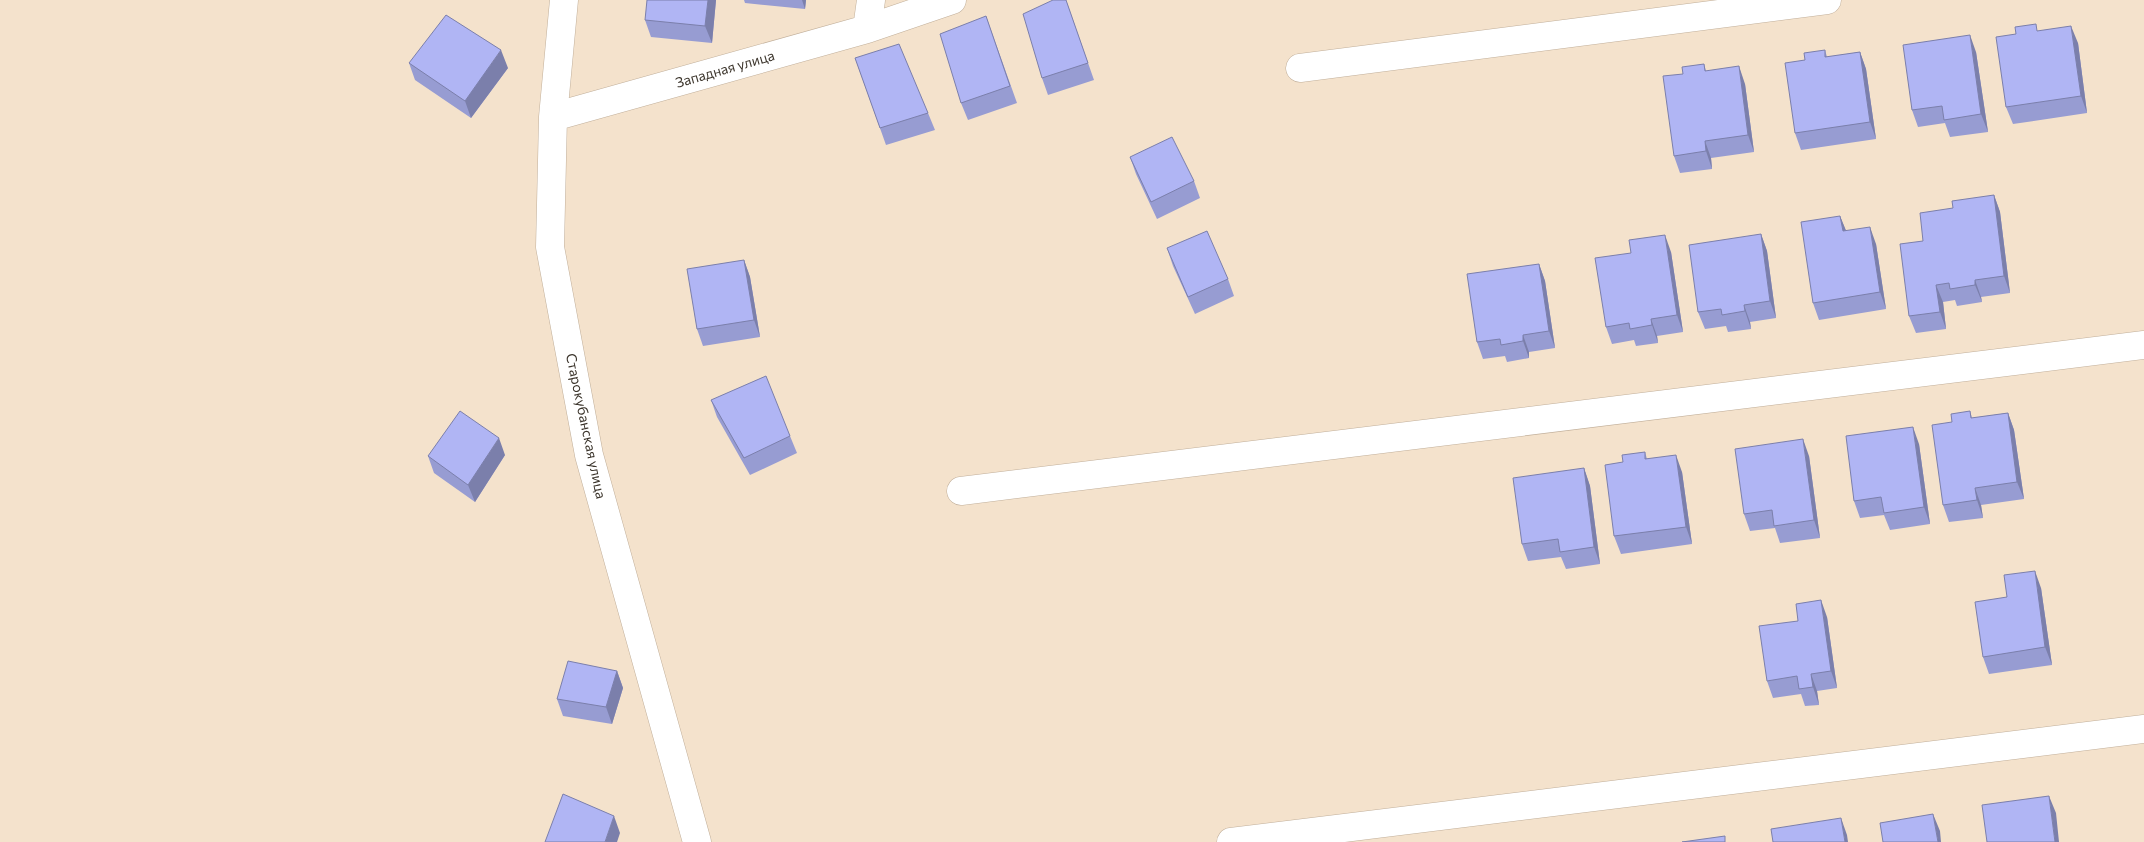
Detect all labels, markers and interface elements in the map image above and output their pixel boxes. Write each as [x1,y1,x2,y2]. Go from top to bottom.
street label: Западная улица [673,46,776,91]
street label: Старокубанская улица [563,352,610,500]

